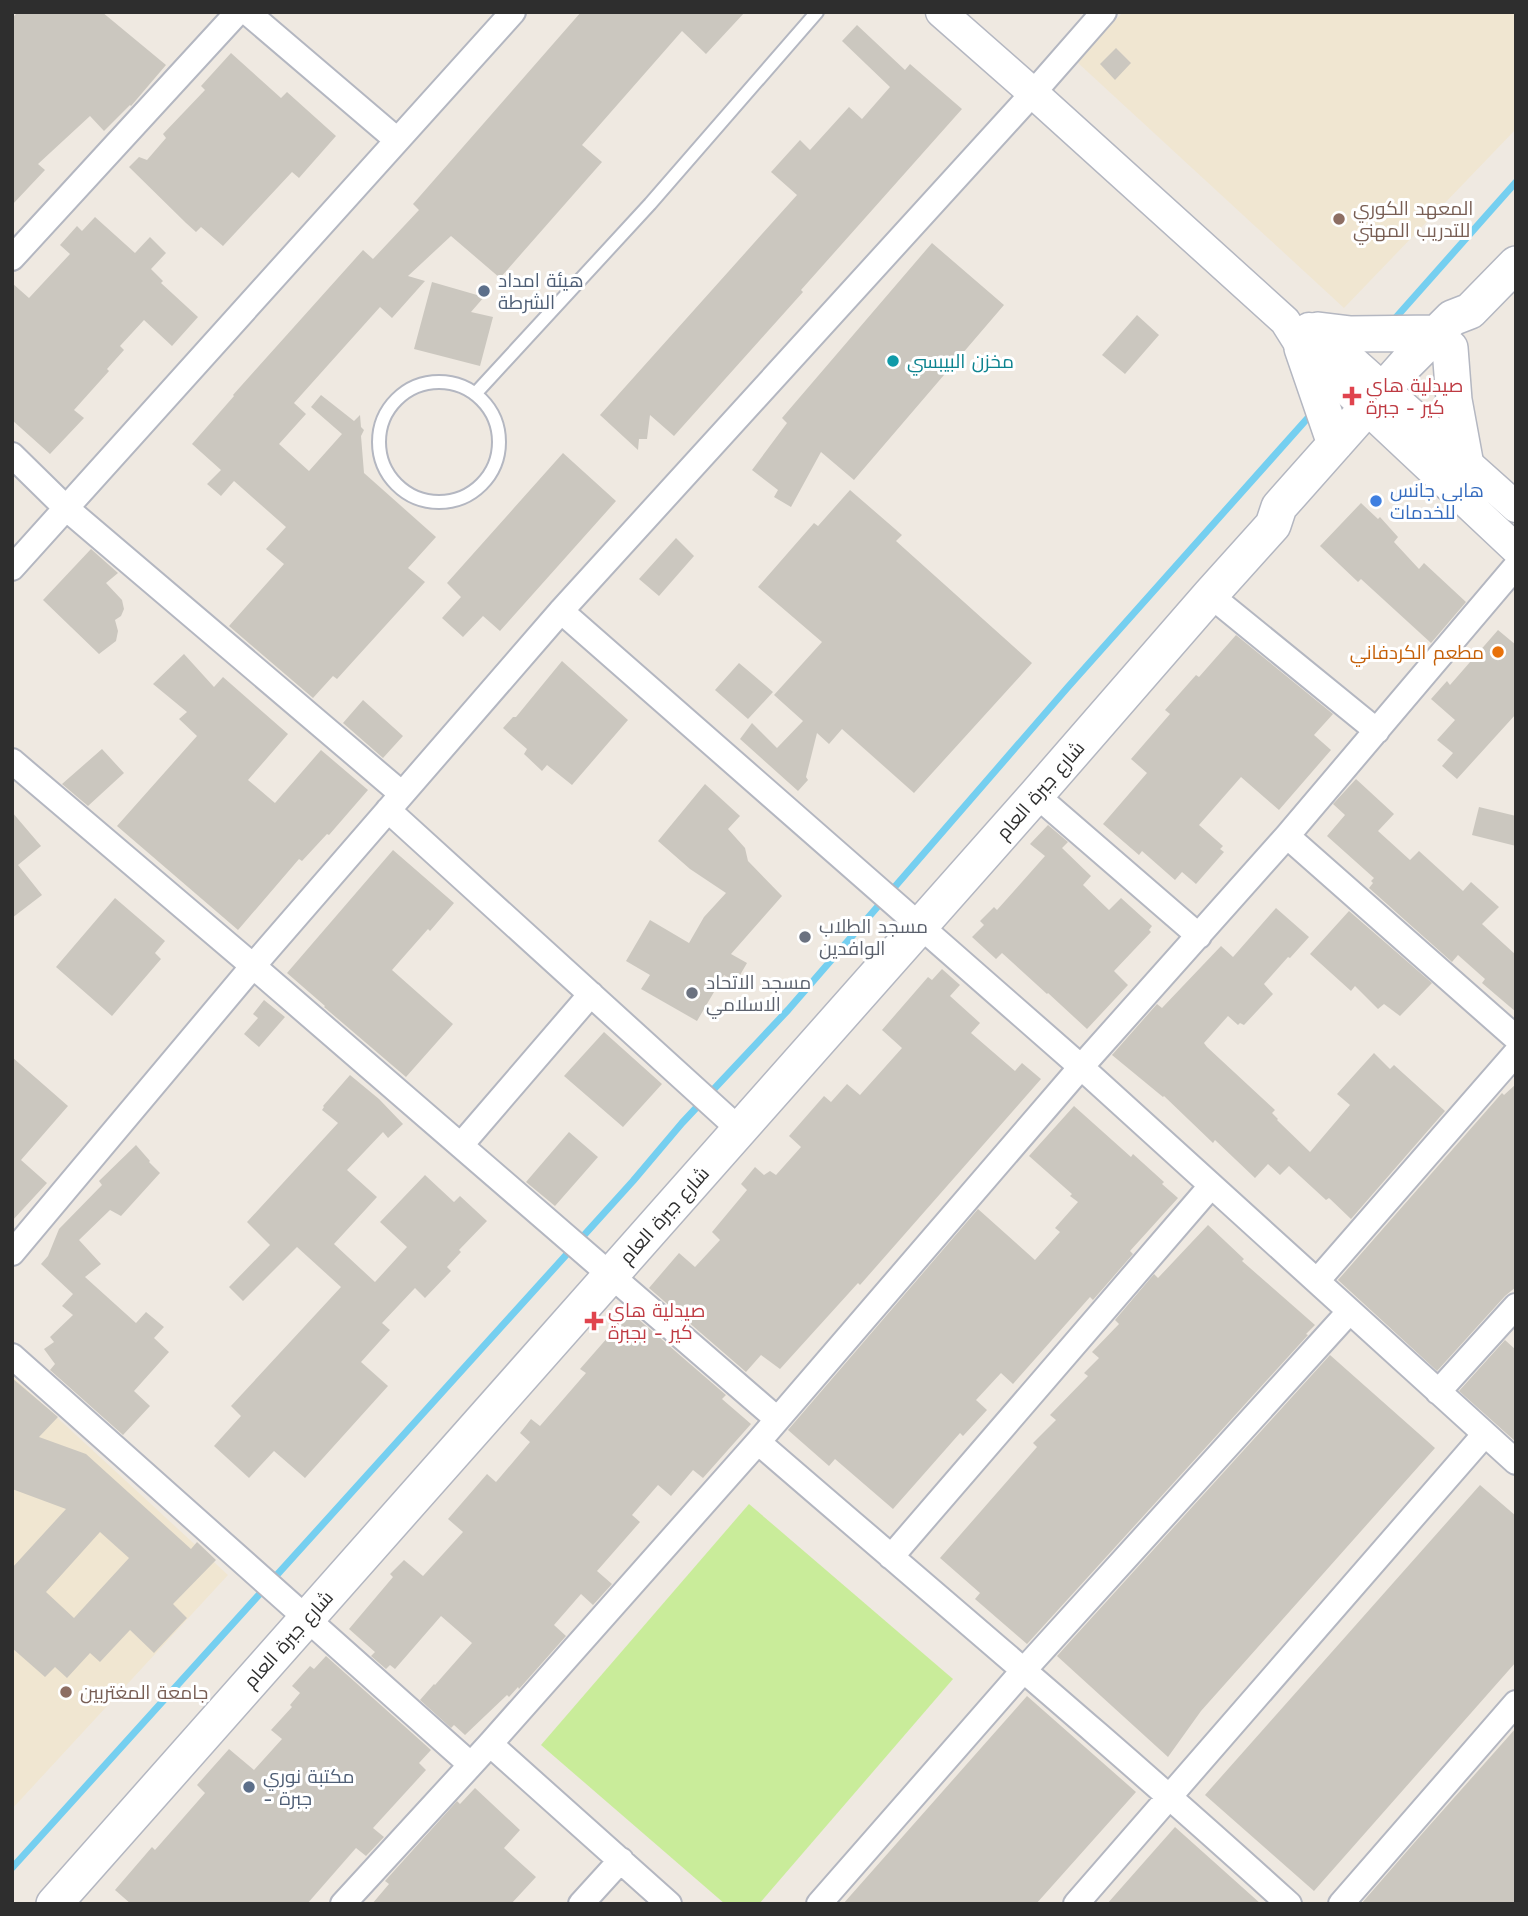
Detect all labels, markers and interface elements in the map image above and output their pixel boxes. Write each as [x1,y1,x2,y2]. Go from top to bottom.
place label: المعهد الكوري للتدريب المهني [1353,197,1473,245]
marker: المعهد الكوري للتدريب المهني [1331,211,1347,227]
place label: هيئة امداد الشرطة [498,269,584,314]
marker: هيئة امداد الشرطة [476,283,492,299]
place label: مخزن البيبسي [907,350,1014,376]
marker: مخزن البيبسي [885,353,901,369]
place label: صيدلية هاي كير - جبرة [1366,374,1463,419]
marker: صيدلية هاي كير - جبرة [1344,388,1360,404]
place label: هابي جانس للخدمات [1390,479,1484,524]
marker: هابي جانس للخدمات [1368,493,1384,509]
place label: مطعم الكردفاني [1350,641,1484,667]
marker: مطعم الكردفاني [1490,644,1506,660]
street label: شارع جبرة العام [991,737,1091,845]
place label: مسجد الطلاب الوافدين [819,915,928,960]
marker: مسجد الطلاب الوافدين [797,929,813,945]
place label: مسجد الاتحاد الاسلامي [706,971,811,1019]
marker: مسجد الاتحاد الاسلامي [684,985,700,1001]
street label: شارع جبرة العام [615,1162,715,1270]
place label: صيدلية هاي كير - بجبرة [608,1299,705,1344]
marker: صيدلية هاي كير - بجبرة [586,1313,602,1329]
street label: شارع جبرة العام [239,1586,339,1694]
place label: جامعة المغتربين [80,1681,208,1704]
marker: جامعة المغتربين [58,1684,74,1700]
place label: مكتبة نوري - جبرة [263,1765,354,1810]
marker: مكتبة نوري - جبرة [241,1779,257,1795]

